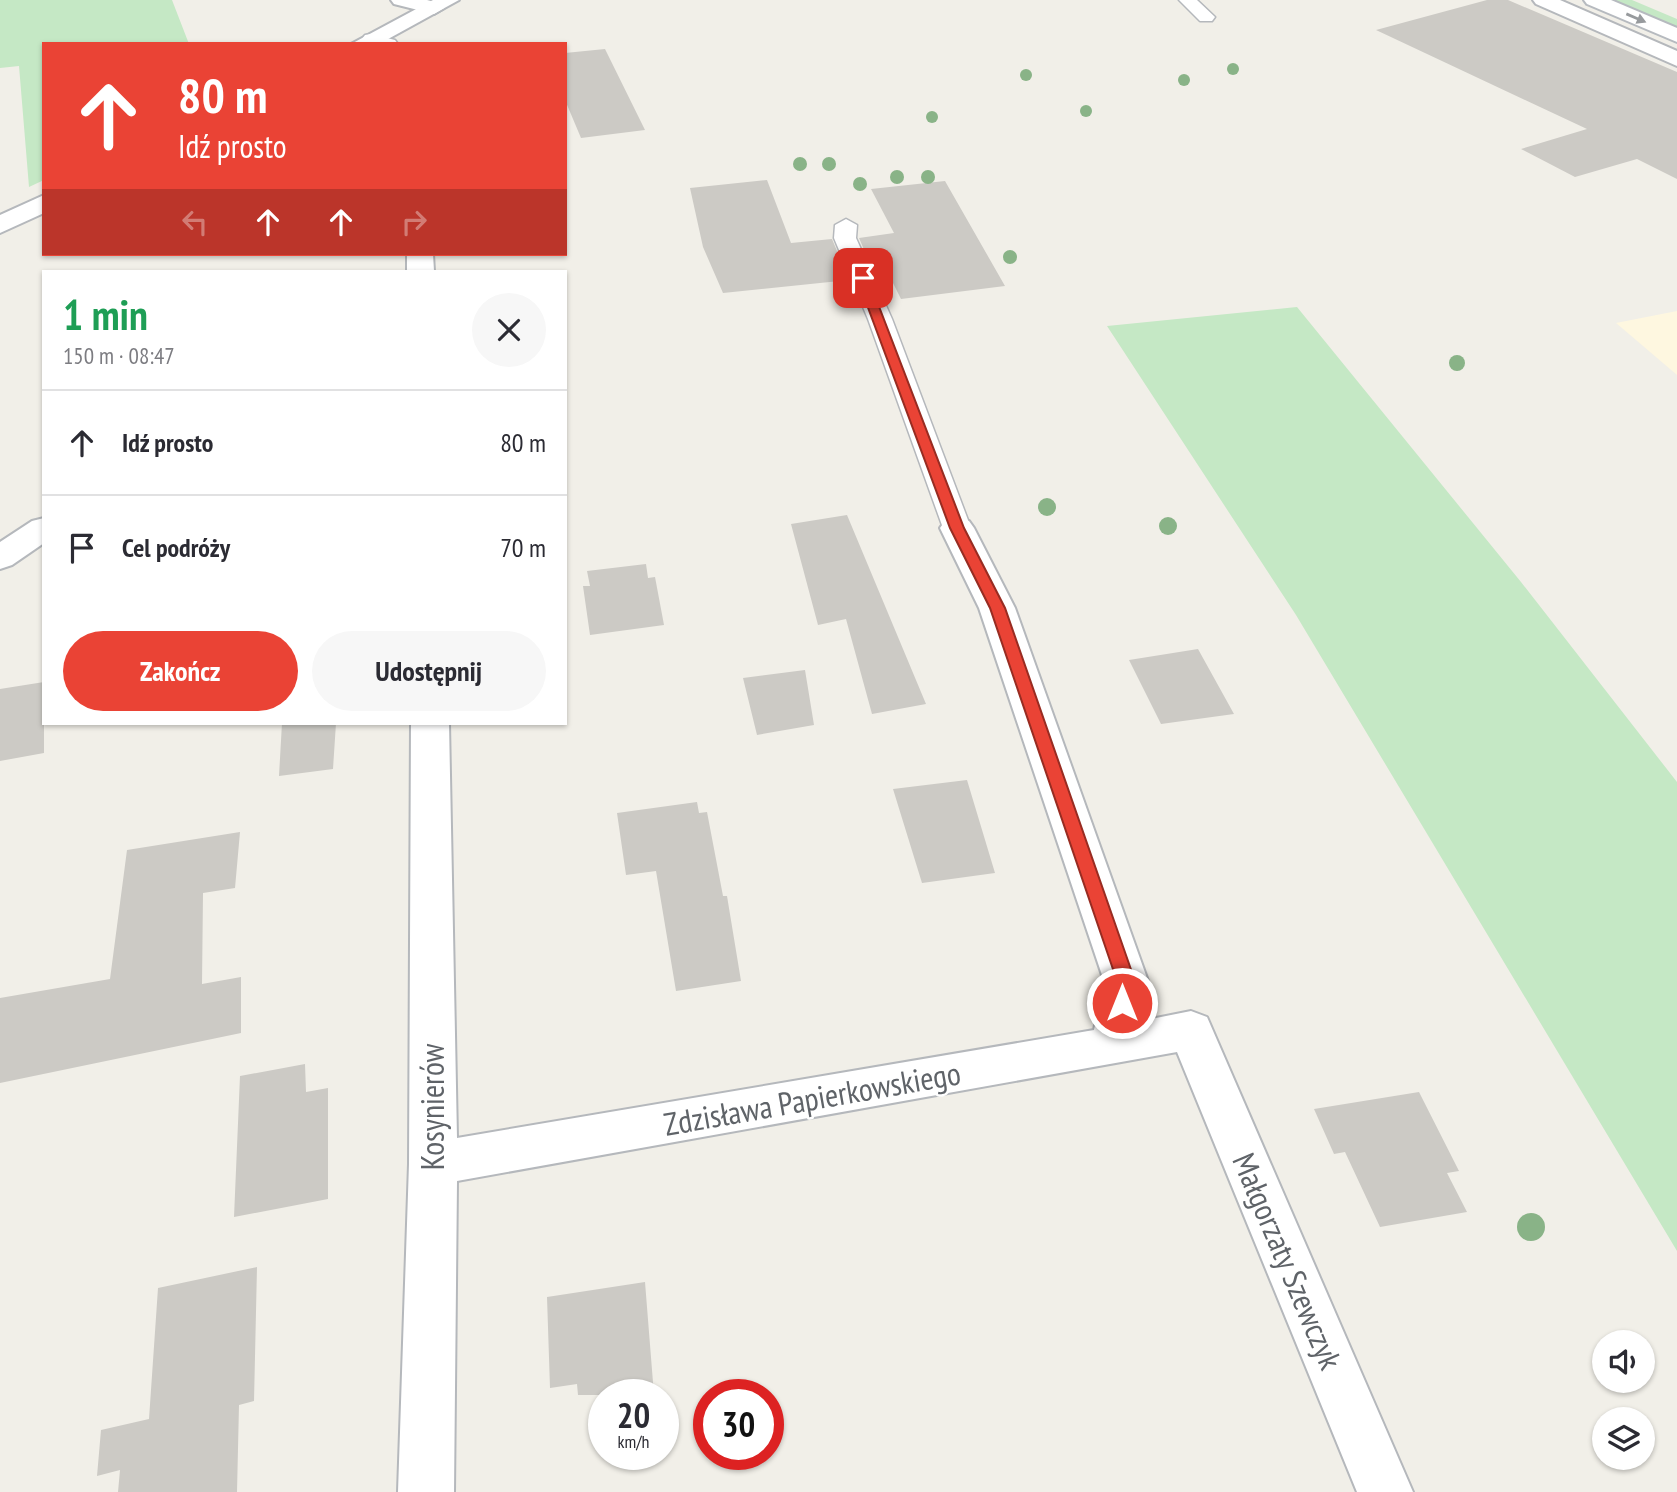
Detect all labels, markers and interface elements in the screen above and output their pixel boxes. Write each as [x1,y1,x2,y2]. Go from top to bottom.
one-way arrow [1625,13,1646,24]
text: 80 m [178,63,267,127]
icon: ahead [63,70,154,161]
text: Idź prosto [178,125,287,167]
icon: left [176,203,214,241]
icon: ahead [249,203,287,241]
icon: ahead [322,203,360,241]
icon: right [395,203,433,241]
pin [833,248,893,308]
icon: arrive [844,259,882,297]
text: 1 min [63,287,148,342]
button: close [472,293,546,367]
text: 150 m · 08:47 [63,341,175,370]
icon: ahead [63,424,101,462]
text: Idź prosto [122,426,213,459]
text: 80 m [500,426,546,459]
icon: arrive [63,529,101,567]
text: Cel podróży [122,531,230,564]
text: 70 m [500,531,546,564]
button: Zakończ [63,631,298,711]
button: Udostępnij [312,631,546,711]
position arrow [1085,966,1159,1040]
street label: Kosynierów [411,1044,453,1170]
street label: Zdzisława Papierkowskiego [660,1051,964,1145]
street label: Małgorzaty Szewczyk [1224,1146,1353,1376]
map controls [1592,1330,1655,1470]
button: sound [1592,1330,1655,1393]
speed limit sign: 30 [693,1379,784,1470]
text: 20 [617,1392,650,1438]
button: layers [1592,1407,1655,1470]
text: km/h [618,1430,649,1453]

